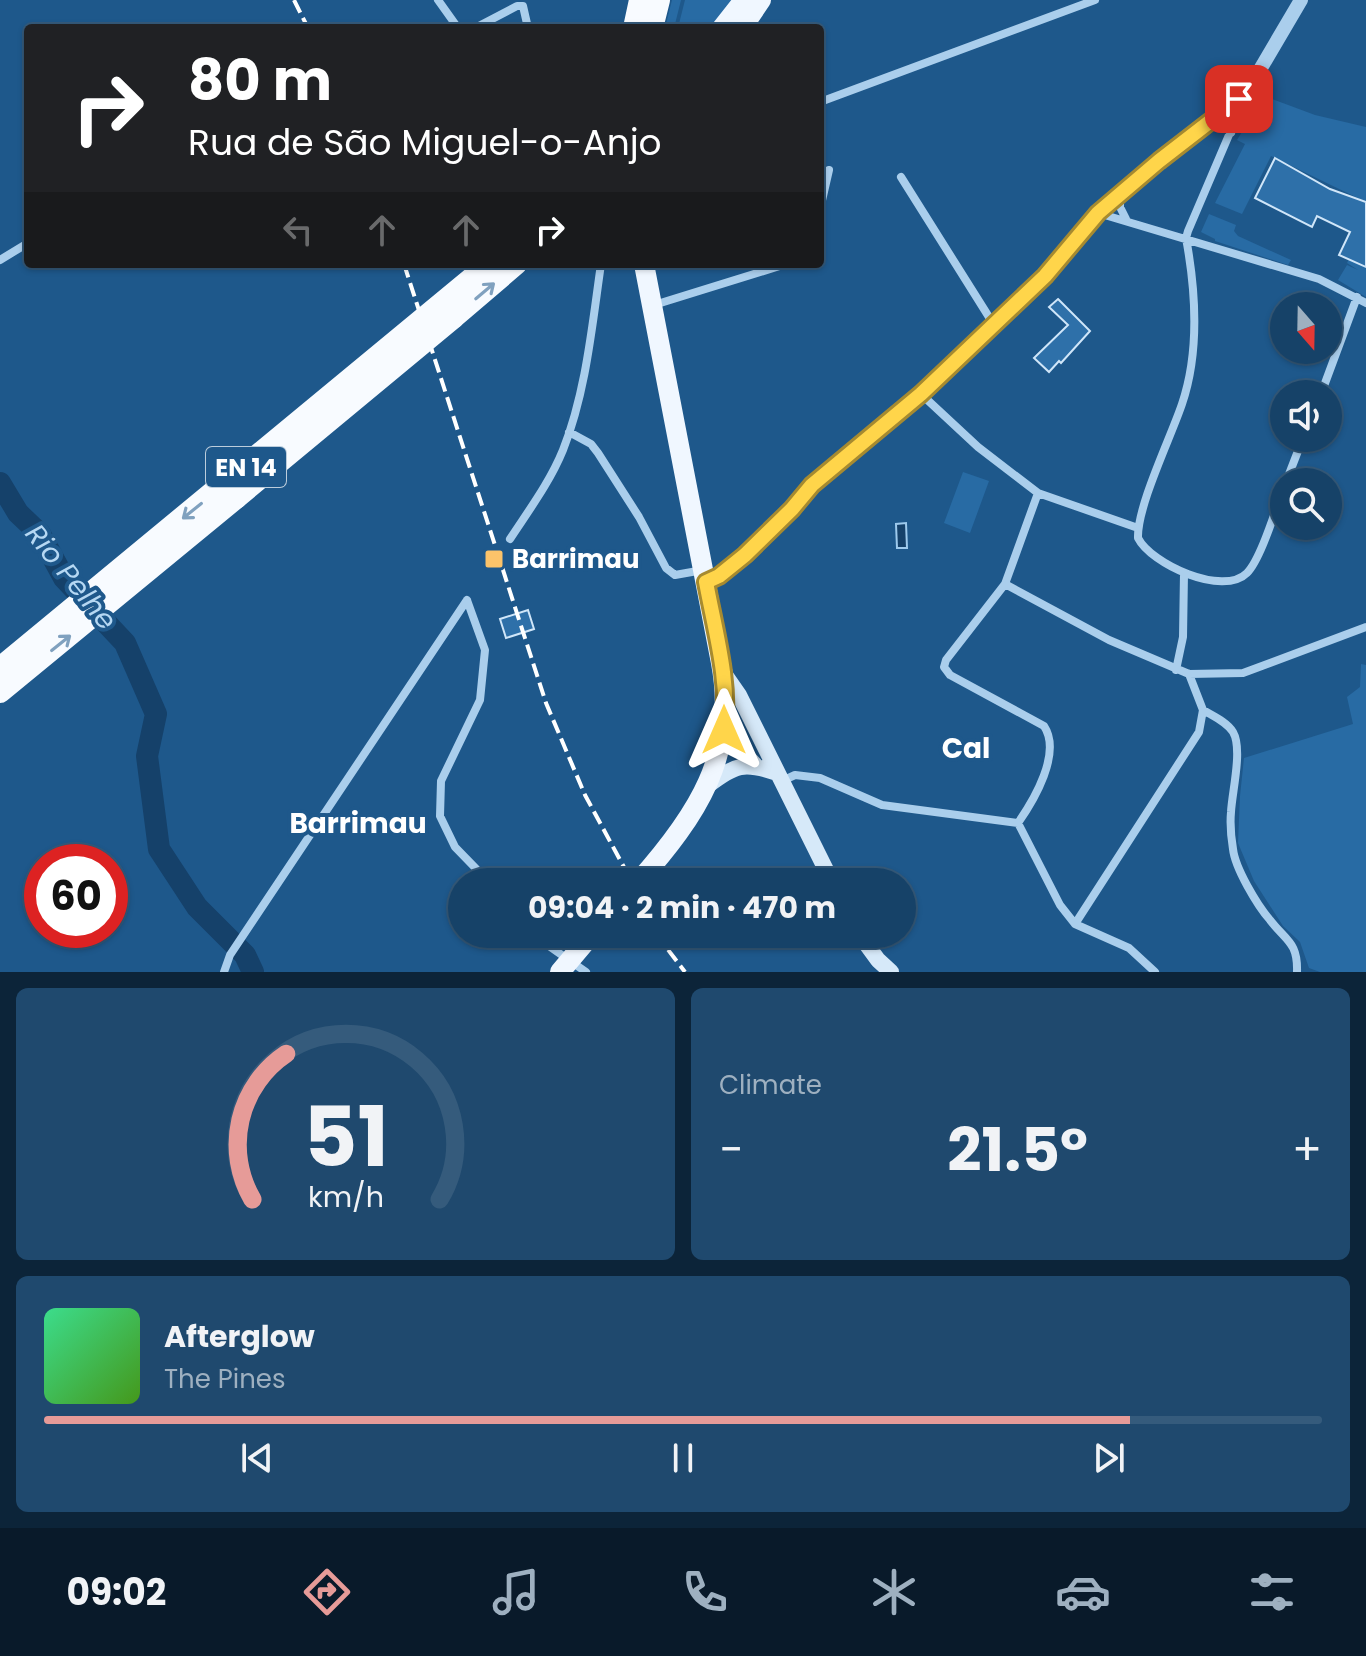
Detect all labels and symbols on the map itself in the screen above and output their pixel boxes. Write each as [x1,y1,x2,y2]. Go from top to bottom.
pin [1205,65,1273,133]
one-way arrow [474,282,495,300]
north arrow [1270,292,1342,364]
road number: EN 14 [206,447,286,487]
one-way arrow [182,501,203,519]
water label: Rio Pelhe [16,516,126,638]
place label: Barrimau [512,541,639,577]
marker: Barrimau [483,548,505,570]
one-way arrow [50,634,70,652]
position arrow [682,688,766,772]
district label: Cal [942,729,990,768]
district label: Barrimau [289,804,427,843]
speed limit sign: 60 [24,844,128,948]

